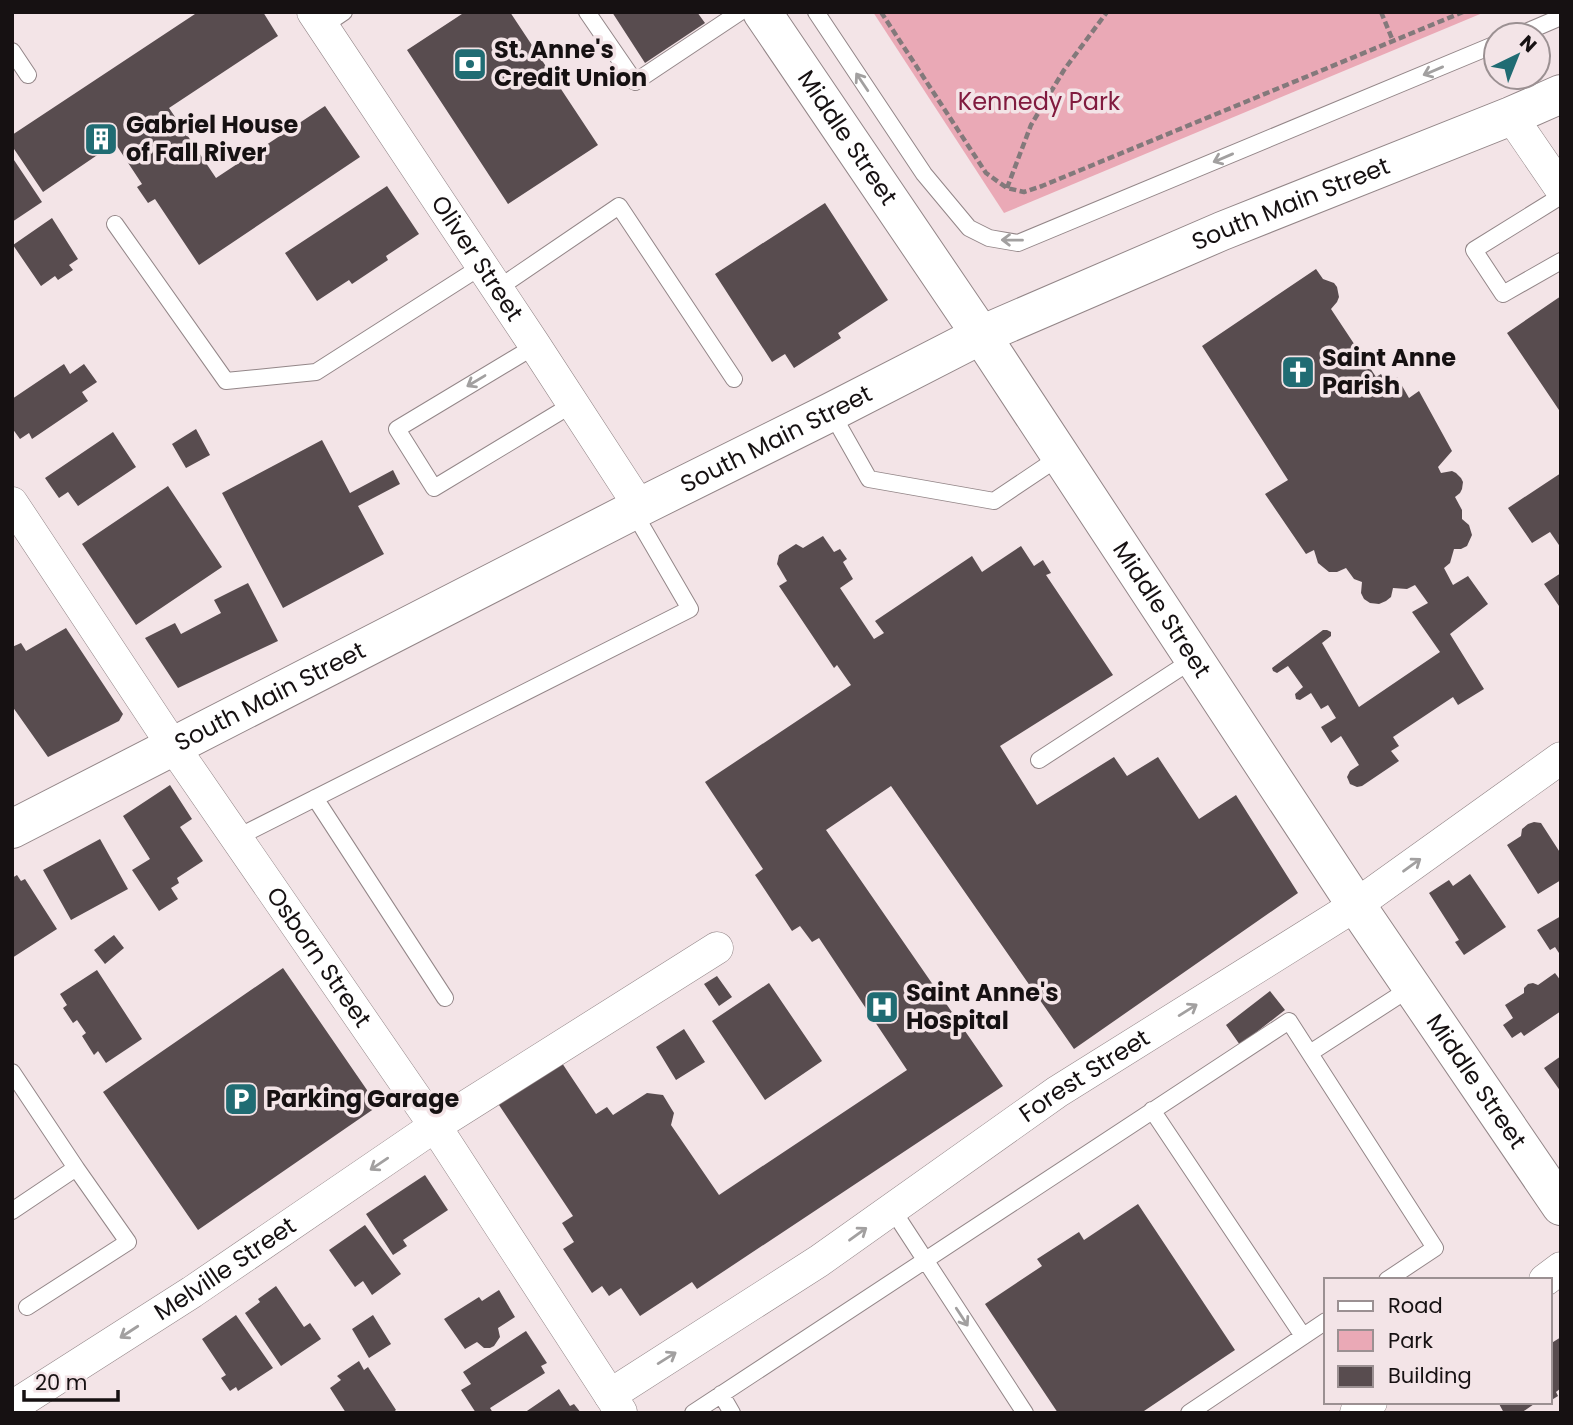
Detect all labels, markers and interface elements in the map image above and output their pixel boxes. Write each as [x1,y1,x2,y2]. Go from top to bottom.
north arrow [1482,21,1552,91]
text: N [1514,29,1543,59]
place label: St. Anne's Credit Union [494,33,647,94]
bank icon: St. Anne's Credit Union [451,45,489,83]
street label: Middle Street [790,63,905,212]
one-way arrow [1423,65,1444,78]
one-way arrow [855,72,869,92]
park label: Kennedy Park [958,85,1121,118]
place label: Gabriel House of Fall River [126,108,299,169]
building icon: Gabriel House of Fall River [82,120,120,158]
street label: South Main Street [1187,149,1394,258]
one-way arrow [1213,152,1234,165]
street label: Oliver Street [424,189,531,328]
one-way arrow [1001,233,1024,247]
place label: Saint Anne Parish [1322,341,1456,402]
church icon: Saint Anne Parish [1279,353,1317,391]
one-way arrow [467,375,487,389]
street label: South Main Street [675,377,878,500]
street label: Middle Street [1105,535,1219,684]
street label: South Main Street [169,634,371,759]
one-way arrow [1402,858,1420,873]
street label: Osborn Street [259,880,379,1034]
place label: Saint Anne's Hospital [906,976,1059,1037]
hospital icon: Saint Anne's Hospital [863,988,901,1026]
one-way arrow [1178,1003,1197,1018]
street label: Middle Street [1419,1007,1534,1155]
street label: Forest Street [1012,1021,1156,1130]
parking icon: Parking Garage [222,1080,260,1118]
place label: Parking Garage [266,1082,459,1115]
one-way arrow [370,1157,389,1171]
street label: Melville Street [148,1209,302,1328]
one-way arrow [848,1227,867,1241]
legend [1324,1278,1552,1404]
text: Road [1388,1291,1443,1320]
one-way arrow [955,1307,970,1326]
one-way arrow [119,1325,139,1339]
text: Park [1388,1326,1433,1355]
one-way arrow [657,1351,677,1365]
scale bar [24,1358,119,1402]
text: Building [1388,1361,1472,1390]
text: 20 m [35,1368,88,1397]

